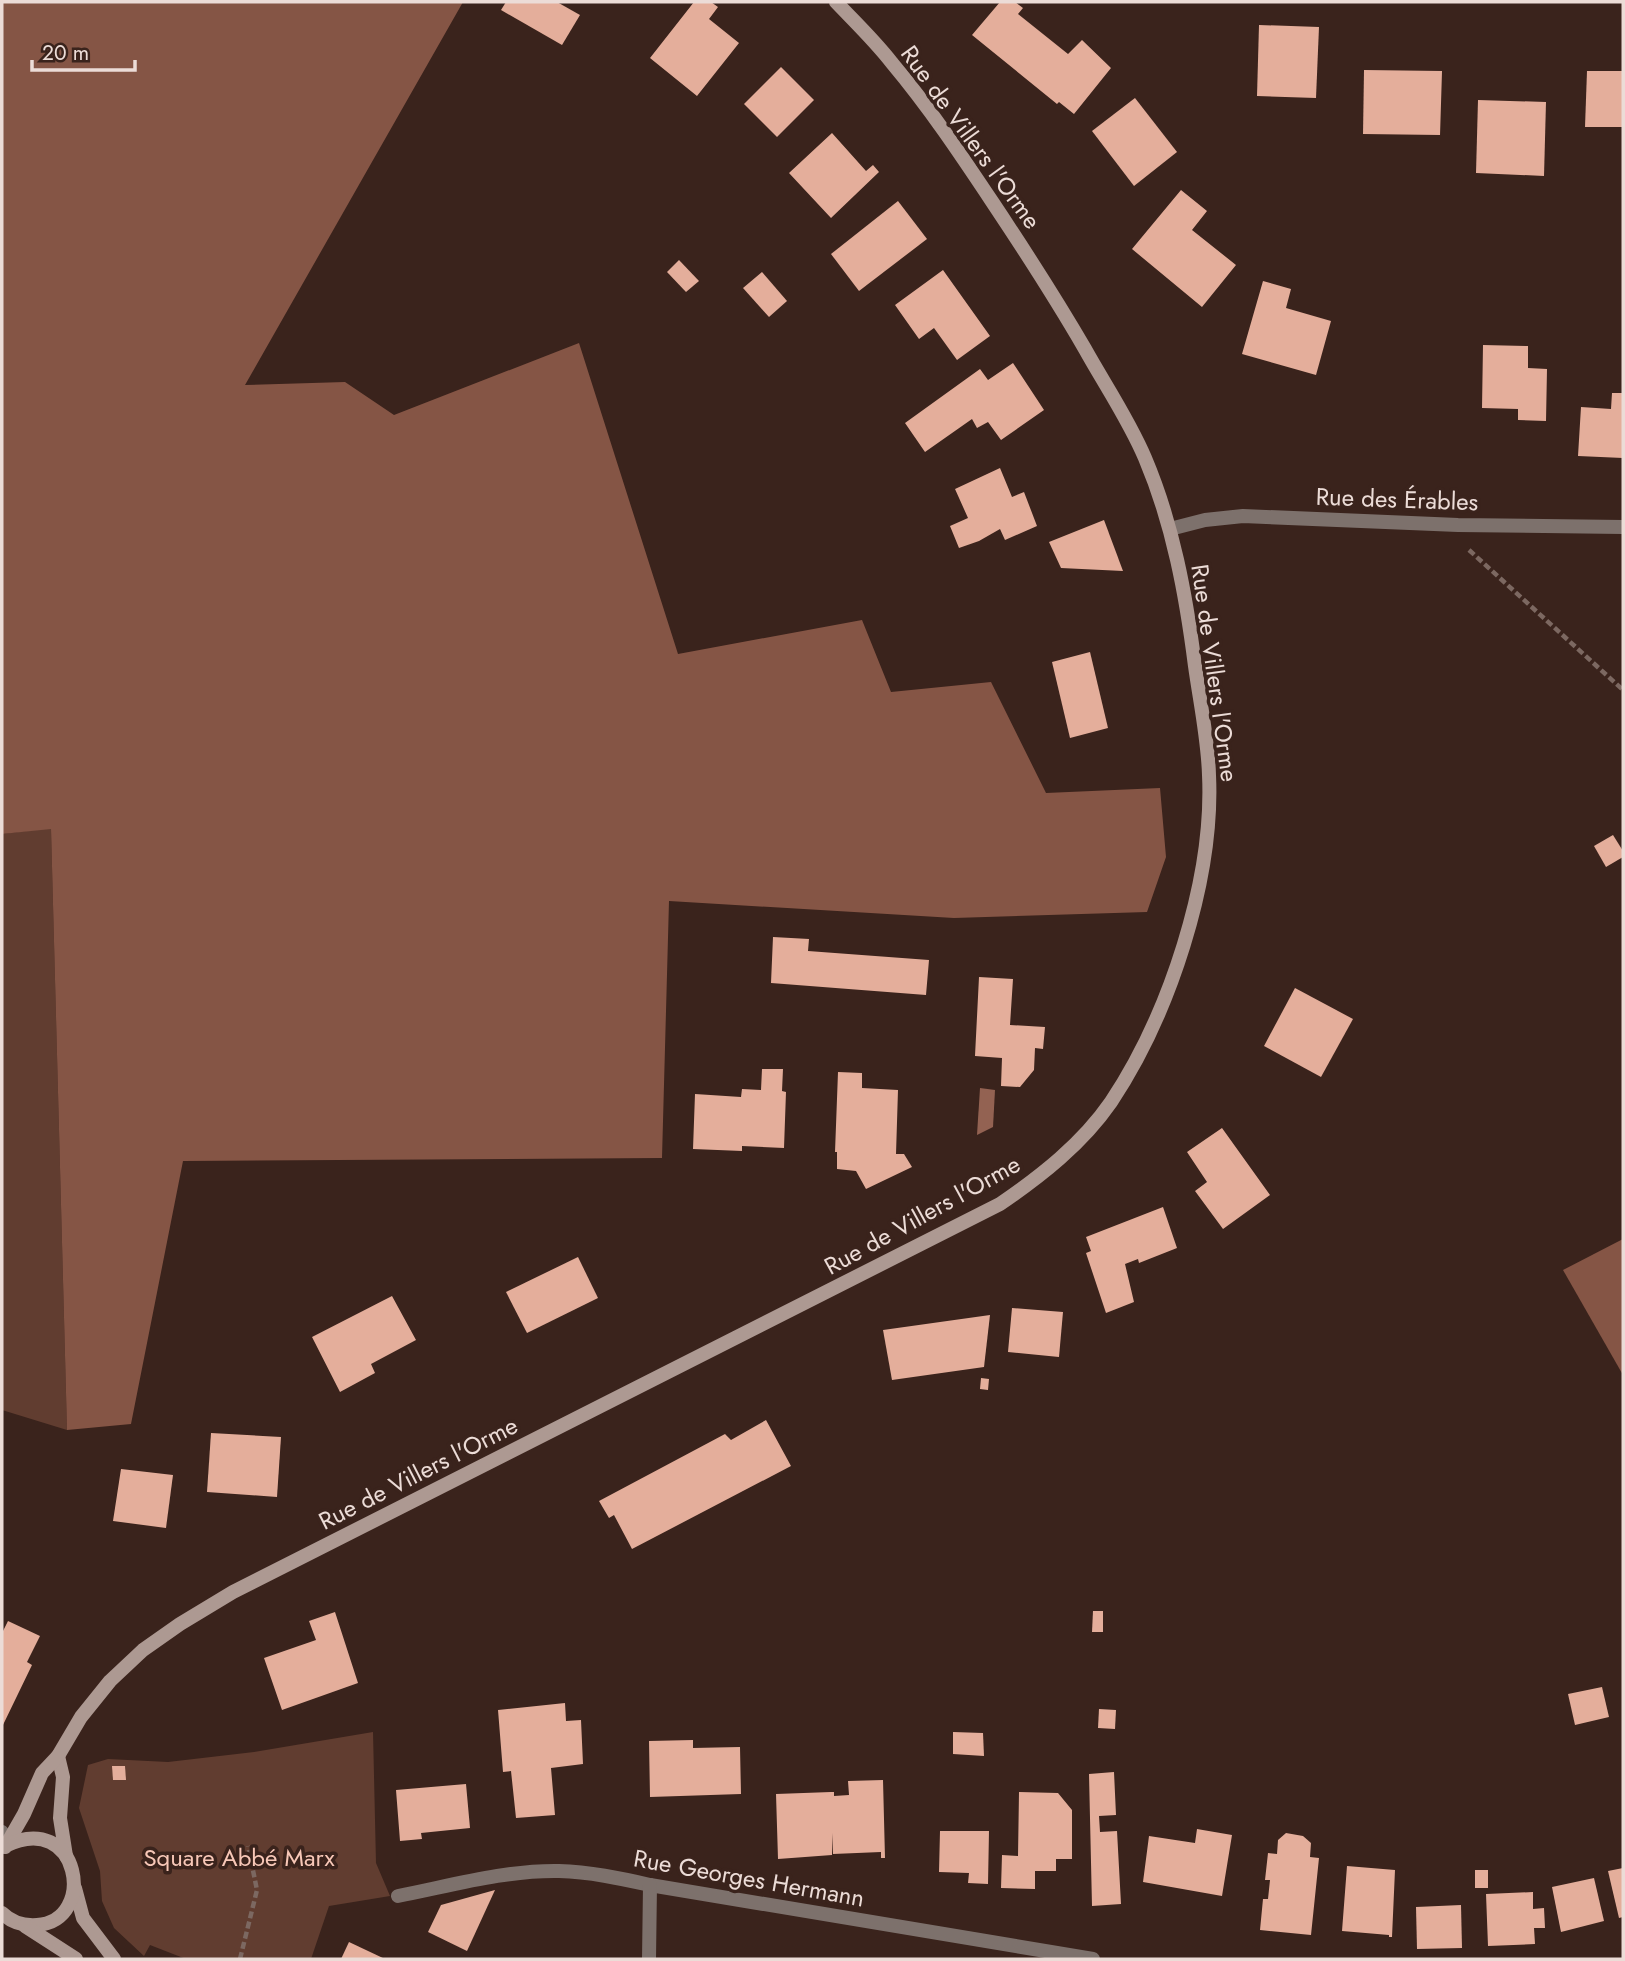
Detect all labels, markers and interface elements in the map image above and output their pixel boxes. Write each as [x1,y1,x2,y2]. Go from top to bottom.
scale bar [32,28,135,72]
text: 20 m [42,38,89,68]
street label: Rue de Villers l'Orme [892,38,1050,236]
street label: Rue des Érables [1315,479,1479,519]
street label: Rue de Villers l'Orme [1182,562,1248,784]
street label: Rue de Villers l'Orme [818,1147,1026,1283]
street label: Rue de Villers l'Orme [312,1408,524,1538]
park label: Square Abbé Marx [143,1840,336,1875]
street label: Rue Georges Hermann [631,1840,867,1916]

